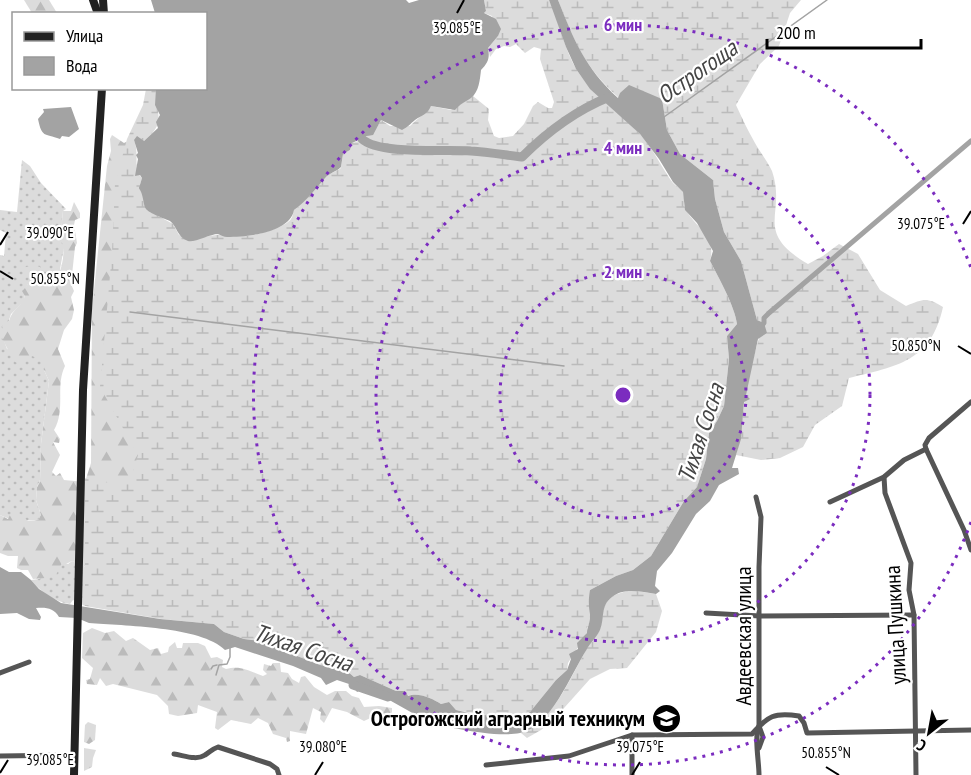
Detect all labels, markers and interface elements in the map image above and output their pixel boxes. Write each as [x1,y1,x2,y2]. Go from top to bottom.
legend [12,12,207,90]
scale bar [767,12,922,50]
text: 6 мин [604,13,642,36]
text: 39.085°E [433,18,481,37]
text: 200 m [776,21,816,44]
text: Улица [66,24,103,47]
water label: Острогоща [650,32,744,110]
text: Вода [66,54,97,77]
text: 4 мин [604,136,642,159]
text: 39.075°E [897,214,945,233]
text: 39.090°E [26,223,74,242]
text: 2 мин [604,260,642,283]
text: 50.855°N [30,269,80,288]
text: 50.850°N [891,336,941,355]
water label: Тихая Сосна [670,378,731,486]
centre of rings [613,385,633,405]
street label: улица Пушкина [878,565,912,685]
street label: Авдеевская улица [729,566,757,706]
water label: Тихая Сосна [250,616,358,679]
school or university icon: Острогожский аграрный техникум [650,702,682,734]
north arrow [899,703,959,763]
place label: Острогожский аграрный техникум [371,704,645,732]
text: С [912,735,930,756]
text: 39.080°E [299,737,347,756]
text: 39.075°E [616,737,664,756]
text: 50.855°N [801,743,851,762]
text: 39.085°E [26,750,74,769]

